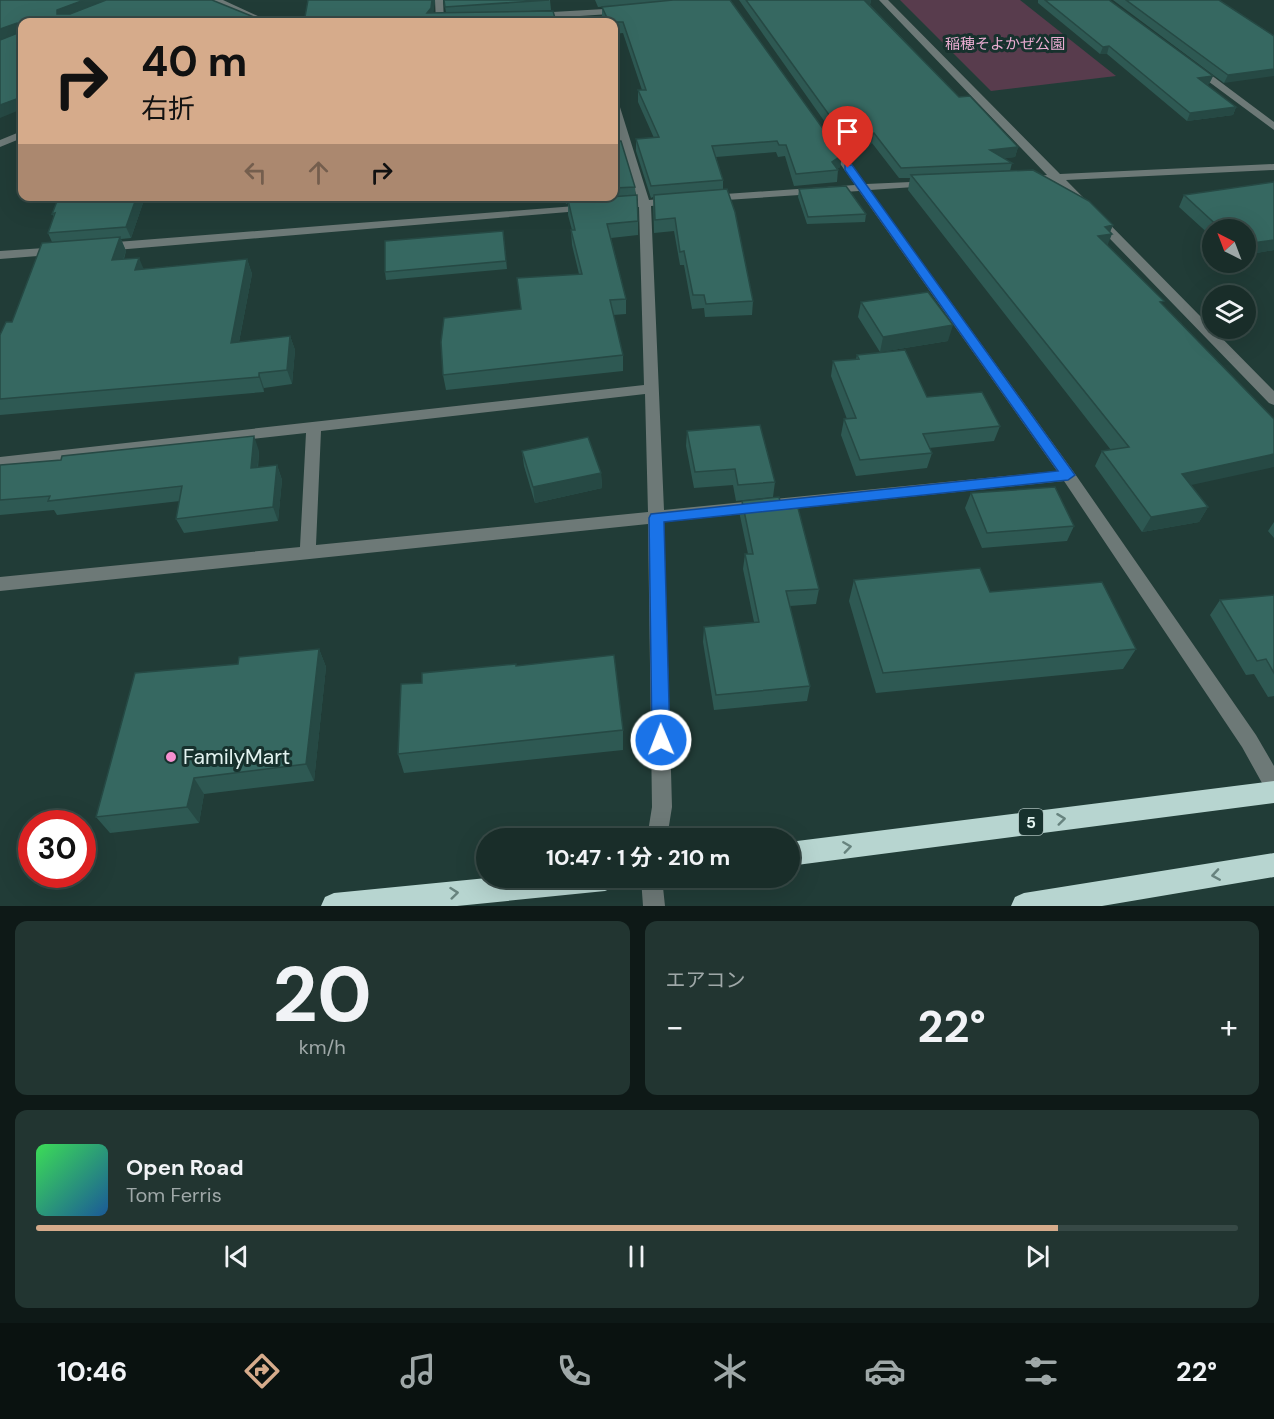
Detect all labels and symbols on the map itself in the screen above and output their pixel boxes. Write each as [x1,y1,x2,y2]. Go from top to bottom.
park label: 稲穂そよかぜ公園 [945,34,1065,54]
pin [822,106,873,168]
north arrow [1202,219,1256,273]
position arrow [629,708,693,772]
place label: FamilyMart [183,743,290,771]
marker: FamilyMart [164,750,178,764]
road number: 5 [1019,809,1043,835]
speed limit sign: 30 [18,810,96,888]
one-way arrow [1057,813,1066,825]
one-way arrow [842,841,852,853]
one-way arrow [1212,868,1221,880]
one-way arrow [450,887,459,900]

